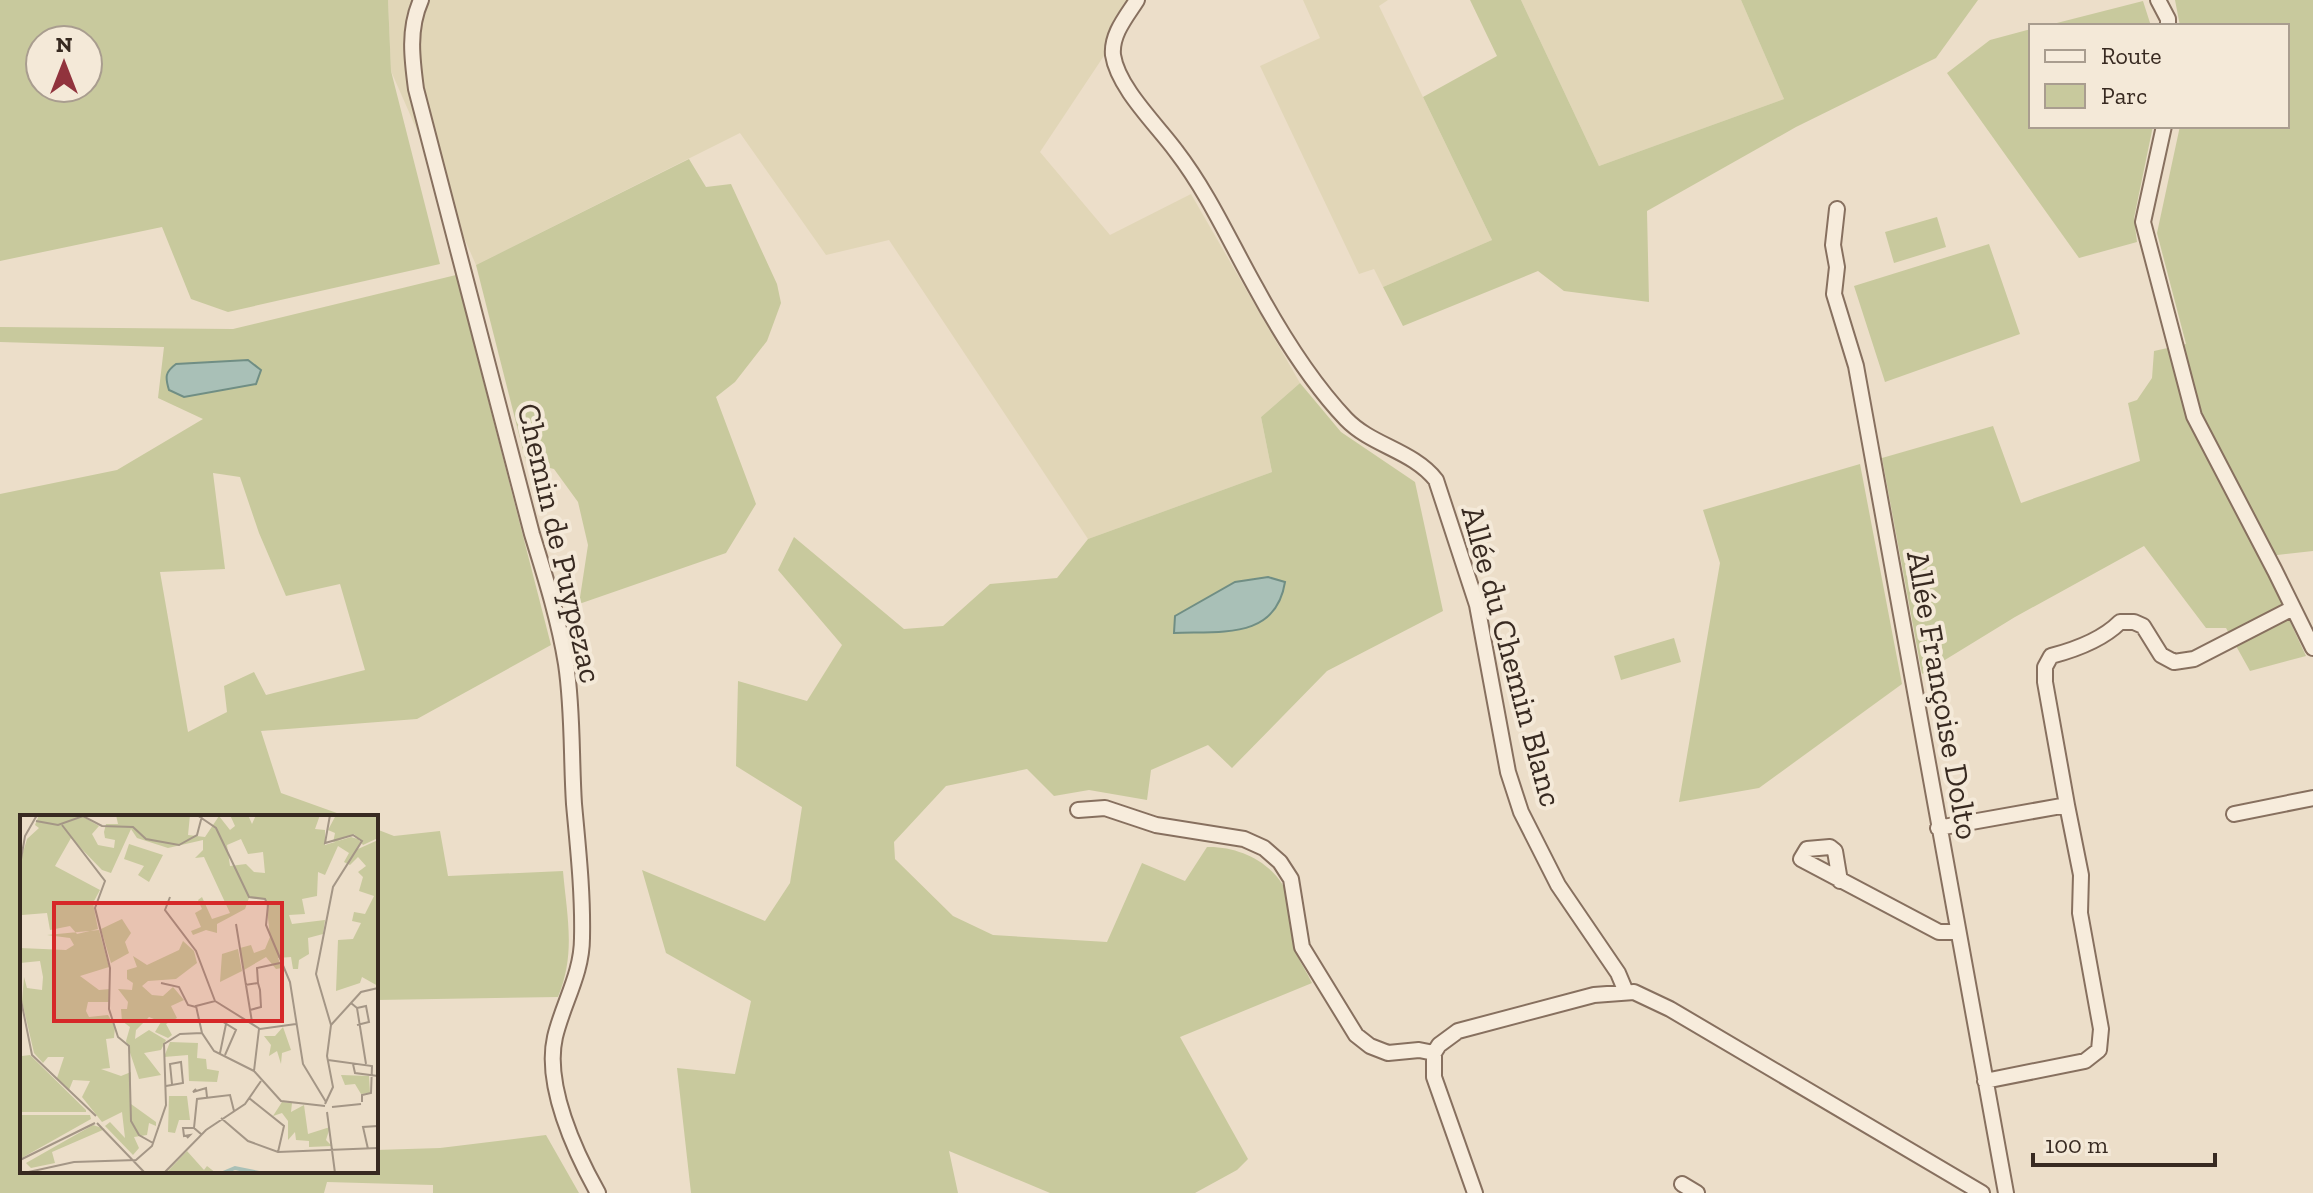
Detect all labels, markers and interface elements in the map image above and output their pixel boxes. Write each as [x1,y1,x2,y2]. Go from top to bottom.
north arrow [24,24,104,104]
legend [2029,24,2289,128]
text: N [56,31,73,58]
text: Route [2101,41,2161,70]
text: Parc [2101,81,2147,110]
street label: Chemin de Puypezac [509,400,611,686]
street label: Allée du Chemin Blanc [1454,501,1570,811]
street label: Allée Françoise Dolto [1899,548,1987,842]
inset map [20,815,378,1173]
scale bar [2033,1117,2215,1167]
text: 100 m [2045,1130,2108,1159]

